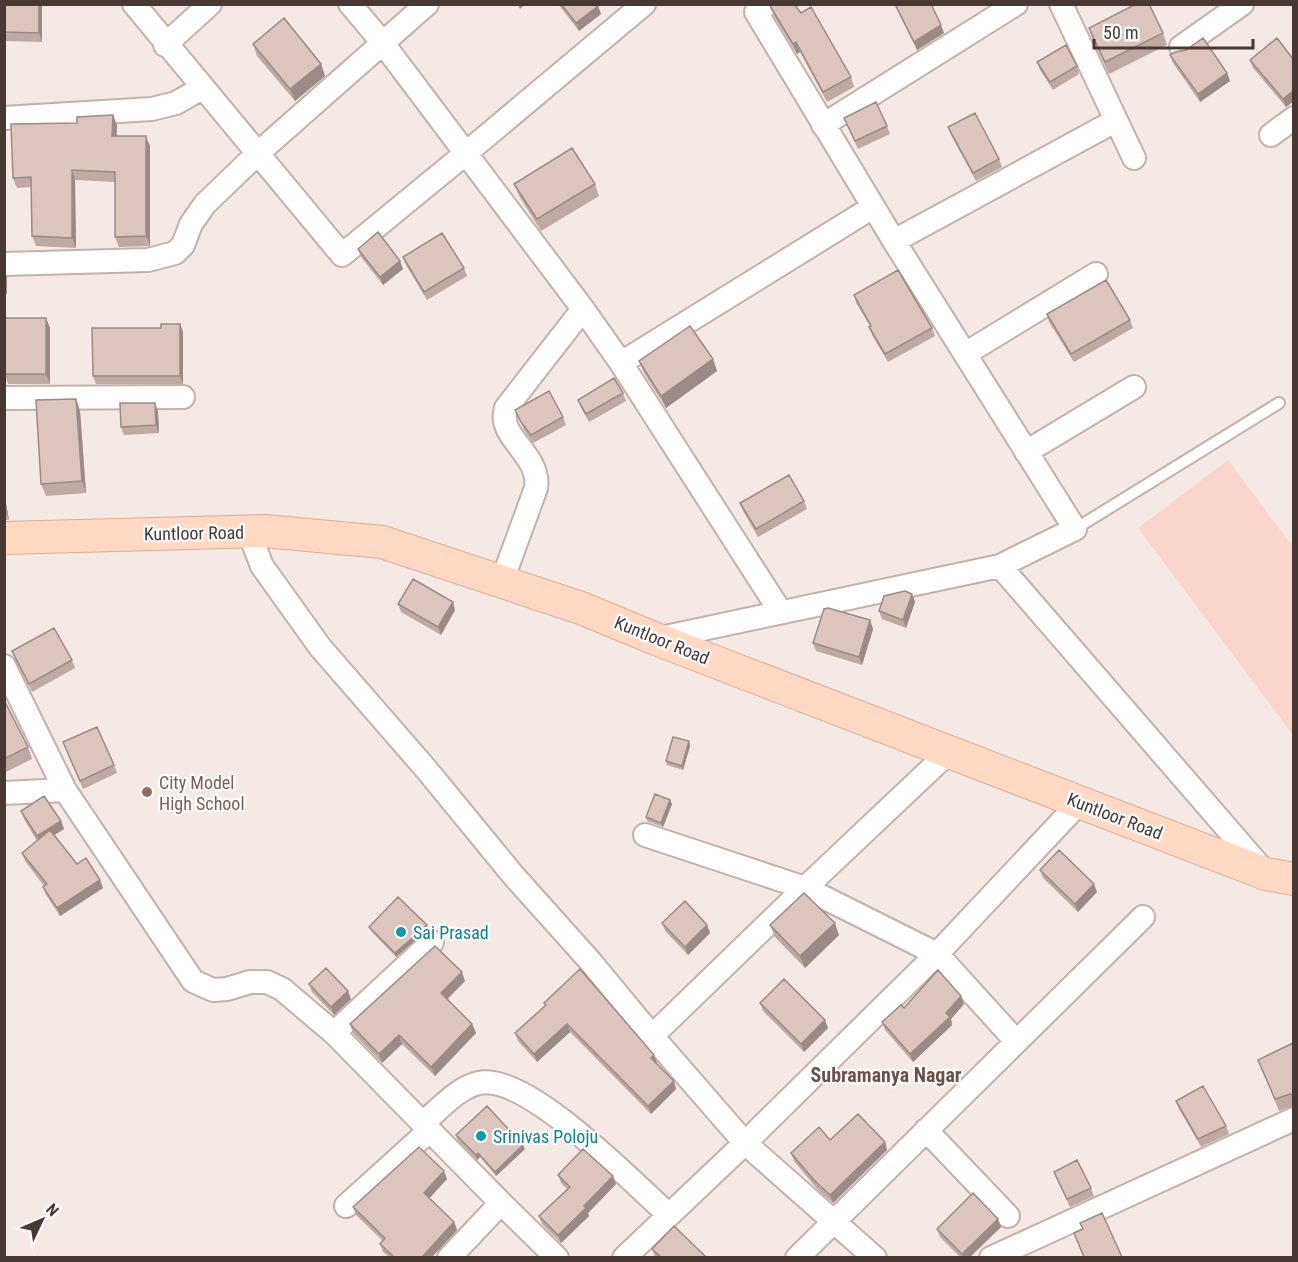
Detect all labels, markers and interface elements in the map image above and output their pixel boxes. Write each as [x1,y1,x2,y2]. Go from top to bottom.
scale bar [1094,12,1253,50]
text: 50 m [1103,22,1138,43]
street label: Kuntloor Road [144,522,244,544]
street label: Kuntloor Road [612,611,712,669]
place label: City Model High School [159,772,245,814]
marker: City Model High School [140,785,154,799]
street label: Kuntloor Road [1064,788,1166,844]
place label: Sai Prasad [413,922,489,943]
marker: Sai Prasad [394,925,408,939]
district label: Subramanya Nagar [811,1063,962,1087]
place label: Srinivas Poloju [493,1126,598,1147]
marker: Srinivas Poloju [474,1129,488,1143]
north arrow [12,1190,72,1250]
text: N [42,1200,63,1220]

